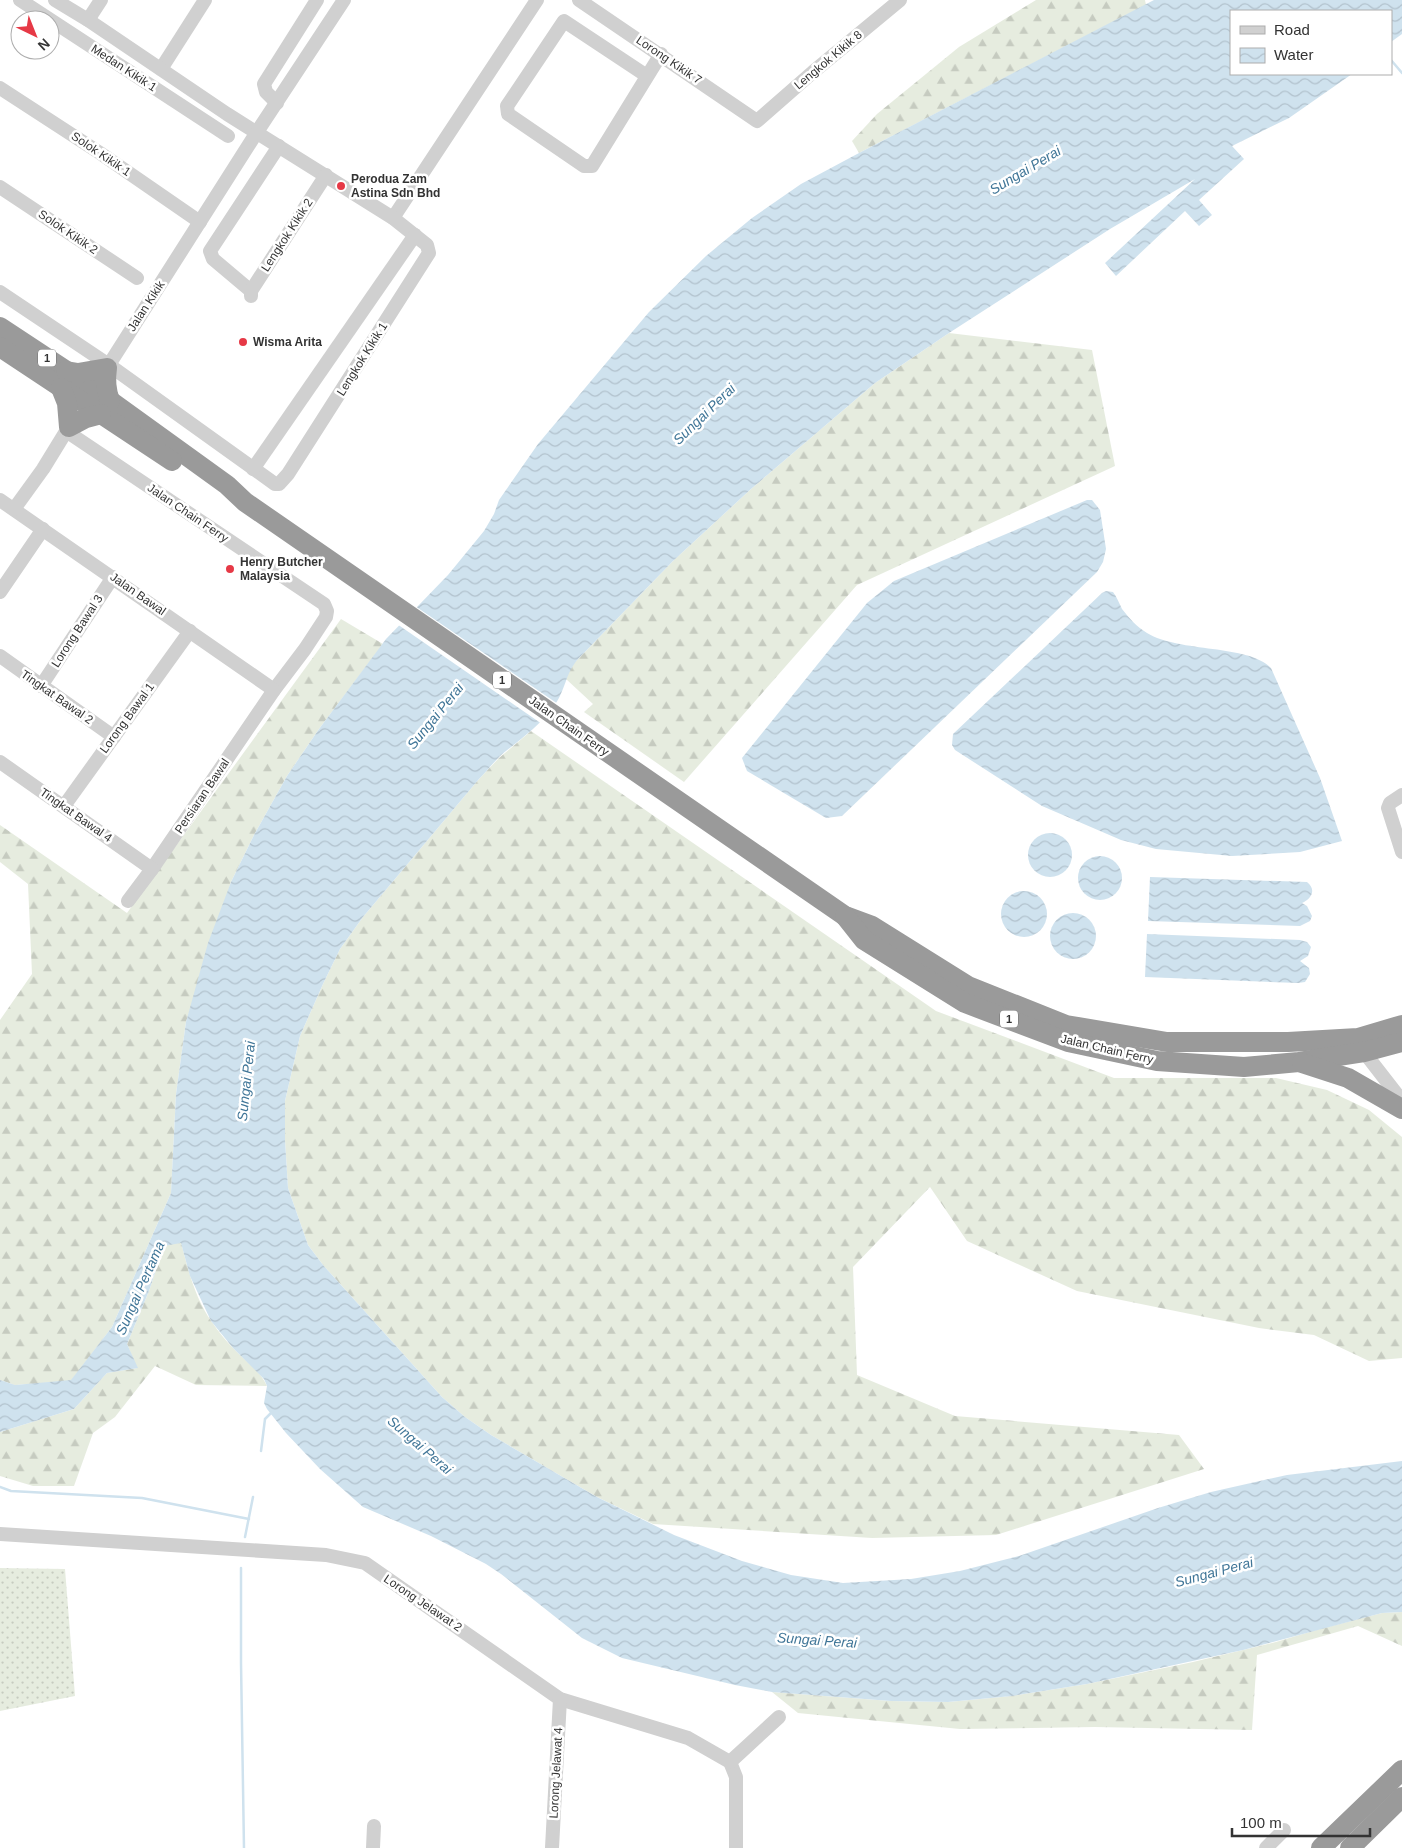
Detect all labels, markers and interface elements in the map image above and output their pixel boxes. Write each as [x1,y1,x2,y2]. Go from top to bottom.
north arrow [10,10,60,60]
legend [1230,10,1392,75]
text: Road [1274,21,1310,38]
street label: Lengkok Kikik 8 [791,27,865,92]
street label: Lorong Kikik 7 [634,33,705,87]
text: N [35,35,53,54]
street label: Medan Kikik 1 [89,42,160,95]
text: Water [1274,46,1313,63]
street label: Solok Kikik 1 [69,129,134,179]
water label: Sungai Perai [987,142,1064,198]
place label: Perodua Zam Astina Sdn Bhd [351,172,440,200]
marker: Perodua Zam Astina Sdn Bhd [335,180,347,192]
street label: Lengkok Kikik 2 [258,196,316,274]
street label: Solok Kikik 2 [36,207,101,257]
street label: Jalan Kikik [125,277,168,334]
street label: Lengkok Kikik 1 [334,319,390,398]
place label: Wisma Arita [253,335,322,349]
marker: Wisma Arita [237,336,249,348]
road number: 1 [38,349,56,366]
water label: Sungai Perai [670,380,739,448]
street label: Jalan Chain Ferry [145,481,231,545]
place label: Henry Butcher Malaysia [240,555,323,583]
marker: Henry Butcher Malaysia [224,563,236,575]
street label: Jalan Bawal [107,570,169,618]
street label: Lorong Bawal 3 [48,592,106,670]
street label: Tingkat Bawal 2 [18,667,96,727]
road number: 1 [493,672,511,688]
water label: Sungai Perai [404,679,467,752]
street label: Lorong Bawal 1 [97,680,157,756]
street label: Jalan Chain Ferry [526,693,612,759]
street label: Persiaran Bawal [172,756,232,836]
street label: Tingkat Bawal 4 [37,785,115,845]
road number: 1 [1000,1011,1018,1028]
street label: Jalan Chain Ferry [1059,1032,1155,1066]
water label: Sungai Perai [234,1039,258,1122]
water label: Sungai Pertama [112,1239,168,1337]
water label: Sungai Perai [384,1413,456,1478]
water label: Sungai Perai [1173,1554,1256,1590]
street label: Lorong Jelawat 2 [381,1572,465,1635]
water label: Sungai Perai [776,1629,858,1651]
street label: Lorong Jelawat 4 [547,1727,565,1819]
scale bar [1232,1806,1370,1838]
text: 100 m [1240,1814,1282,1831]

